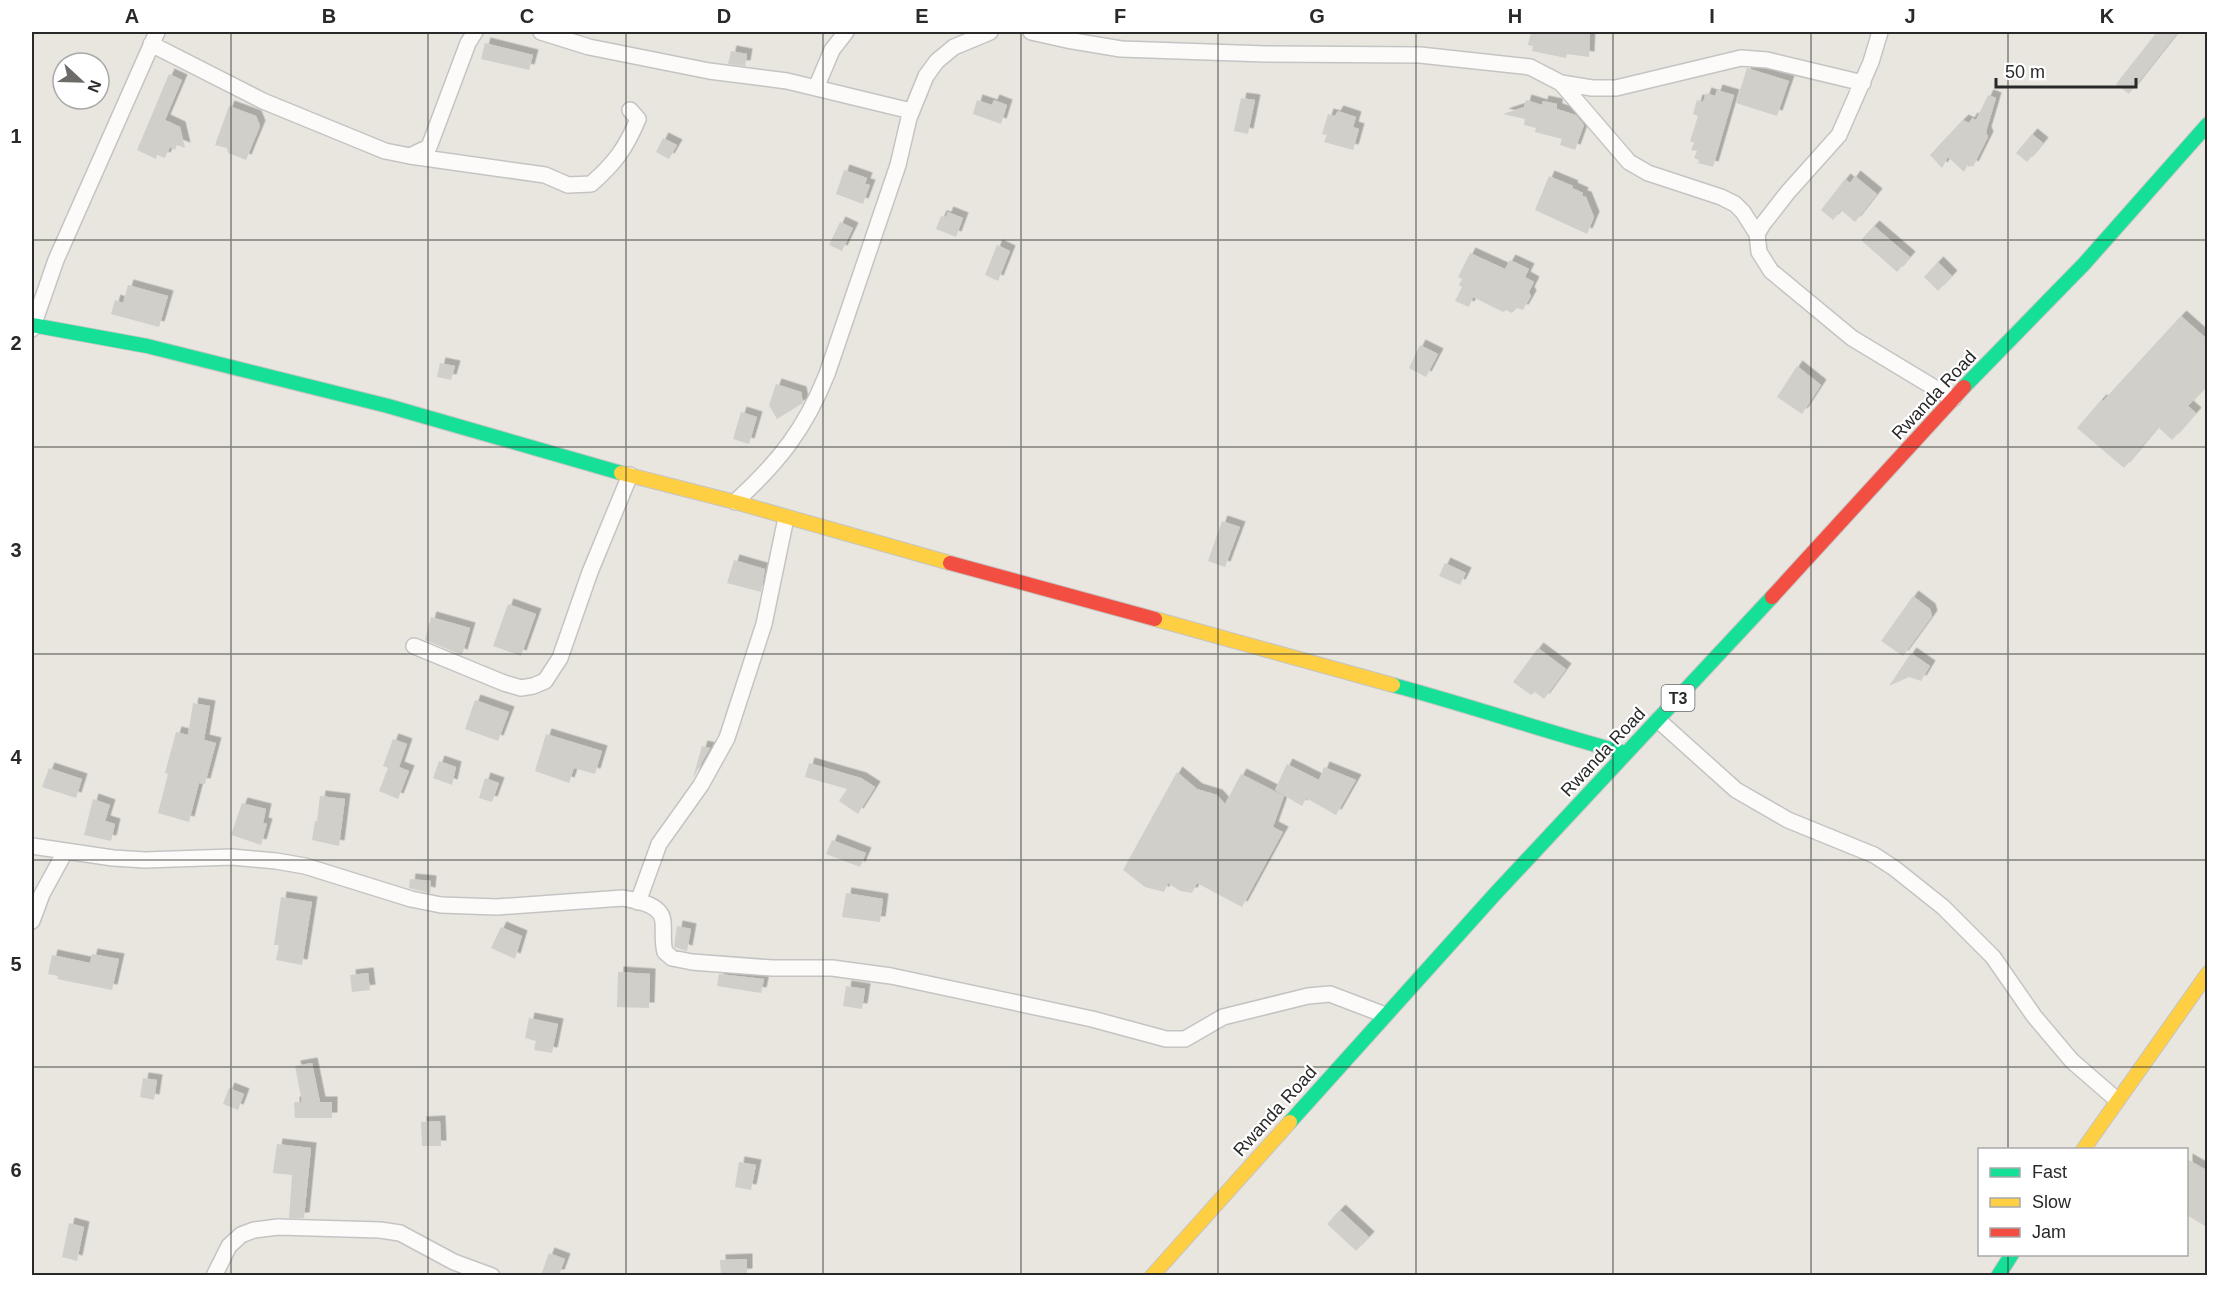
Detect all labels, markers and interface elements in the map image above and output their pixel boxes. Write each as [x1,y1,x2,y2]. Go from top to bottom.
text: A [125,5,139,27]
text: B [322,5,336,27]
text: C [520,5,534,27]
text: D [717,5,731,27]
text: E [915,5,929,27]
text: F [1114,5,1126,27]
text: G [1309,5,1325,27]
text: H [1508,5,1522,27]
text: I [1709,5,1715,27]
text: J [1904,5,1916,27]
text: K [2100,5,2115,27]
north arrow [51,51,111,111]
scale bar [1996,51,2136,89]
text: 50 m [2005,62,2045,82]
text: N [84,78,104,95]
text: 1 [10,125,22,147]
text: 2 [10,332,22,354]
street label: Rwanda Road [1888,346,1980,444]
text: 3 [10,539,22,561]
road number: T3 [1662,685,1694,711]
street label: Rwanda Road [1557,703,1649,801]
text: 4 [10,746,22,768]
text: 5 [10,953,22,975]
street label: Rwanda Road [1229,1062,1321,1160]
legend [1978,1148,2188,1256]
text: 6 [10,1159,22,1181]
text: Fast [2032,1162,2067,1182]
text: Slow [2032,1192,2072,1212]
text: Jam [2032,1222,2066,1242]

